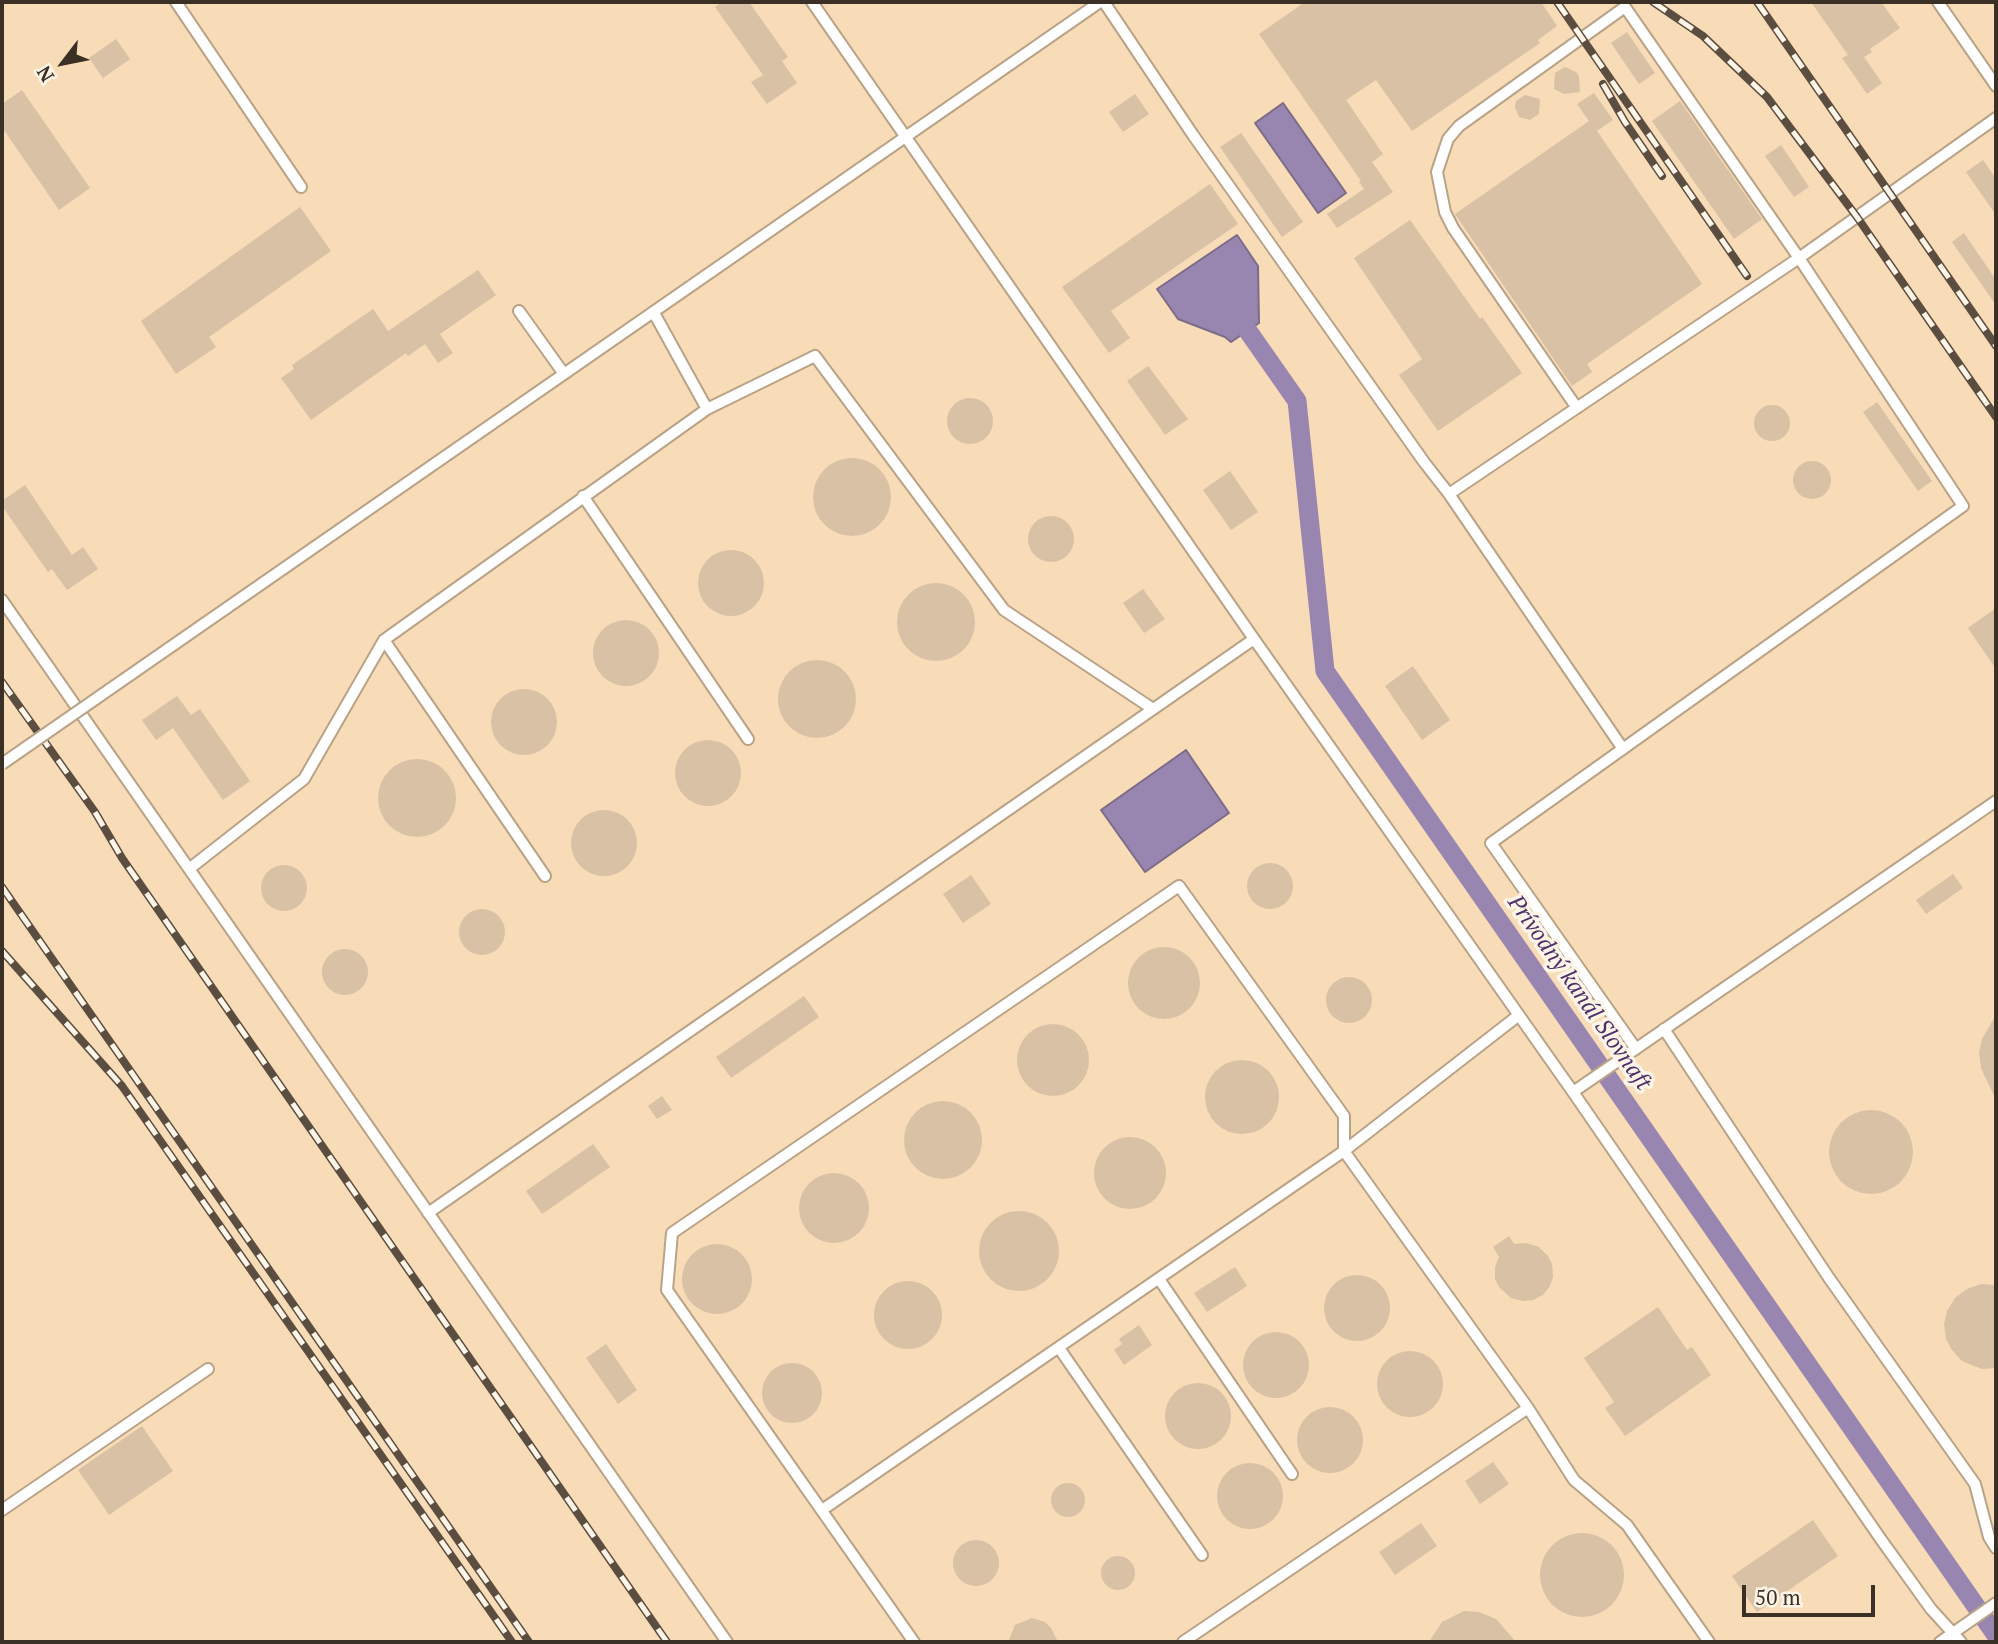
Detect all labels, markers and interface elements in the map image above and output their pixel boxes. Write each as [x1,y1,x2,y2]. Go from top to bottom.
north arrow [28,28,98,98]
text: N [30,62,59,87]
water label: Prívodný kanál Slovnaft [1501,890,1657,1096]
scale bar [1746,1570,1879,1614]
text: 50 m [1755,1583,1801,1611]

